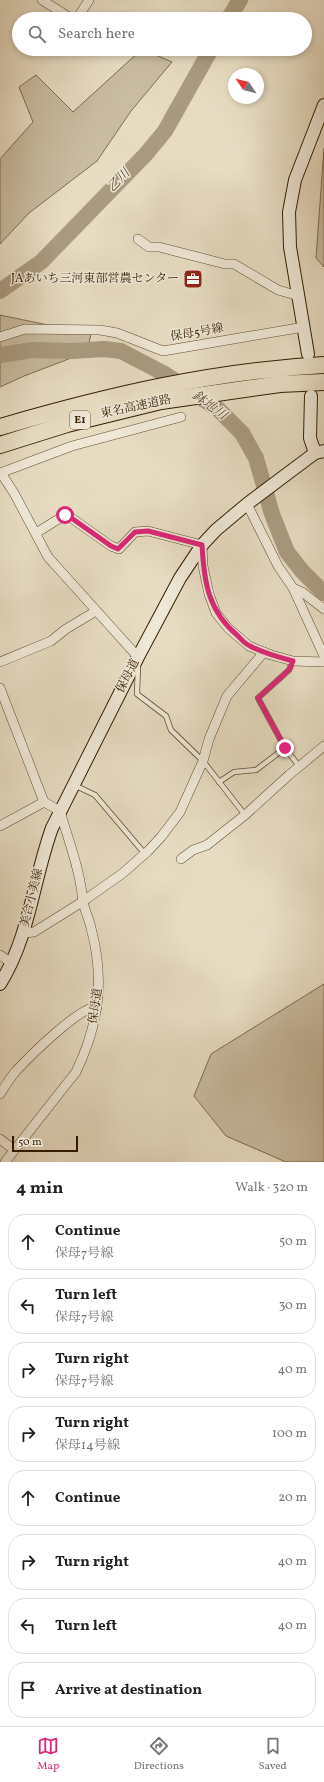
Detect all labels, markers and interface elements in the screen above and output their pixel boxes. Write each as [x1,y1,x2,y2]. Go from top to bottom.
search box [12,12,312,56]
icon: search [26,23,48,45]
text: Search here [58,24,135,45]
north arrow [228,68,264,104]
water label: 乙川 [103,164,136,197]
office icon: JAあいち三河東部営農センター [182,268,204,290]
place label: JAあいち三河東部営農センター [11,271,179,287]
street label: 保母5号線 [169,320,225,346]
water label: 鉢地川 [188,387,232,426]
street label: 東名高速道路 [99,392,173,422]
road number: E1 [70,411,90,429]
route start [56,506,74,524]
street label: 保母道 [113,656,143,696]
route end [276,739,294,757]
street label: 美合小美線 [17,867,47,929]
street label: 保母道 [86,987,106,1025]
scale bar [12,1134,78,1153]
text: 50 m [18,1135,42,1150]
text: 4 min [16,1177,63,1200]
text: Walk · 320 m [235,1179,308,1197]
text: Continue [55,1221,120,1242]
icon: ahead [17,1231,39,1253]
text: 50 m [279,1233,307,1251]
text: 保母7号線 [55,1245,113,1263]
text: Turn left [55,1285,117,1306]
icon: left [17,1295,39,1317]
text: 30 m [279,1297,307,1315]
text: 保母7号線 [55,1309,113,1327]
text: Turn right [55,1349,129,1370]
icon: right [17,1359,39,1381]
text: 40 m [278,1361,307,1379]
text: 保母7号線 [55,1373,113,1391]
text: Turn right [55,1413,129,1434]
icon: right [17,1423,39,1445]
text: 100 m [272,1425,307,1443]
text: 保母14号線 [55,1437,120,1455]
icon: ahead [17,1487,39,1509]
text: Continue [55,1488,120,1509]
text: 20 m [278,1489,307,1507]
icon: right [17,1551,39,1573]
text: Turn right [55,1552,129,1573]
text: 40 m [278,1553,307,1571]
icon: left [17,1615,39,1637]
text: Turn left [55,1616,117,1637]
text: 40 m [278,1617,307,1635]
icon: arrive [17,1679,39,1701]
text: Arrive at destination [55,1680,202,1701]
tab: Map [37,1735,59,1774]
tab: Directions [134,1735,184,1774]
tab: Saved [258,1735,287,1774]

